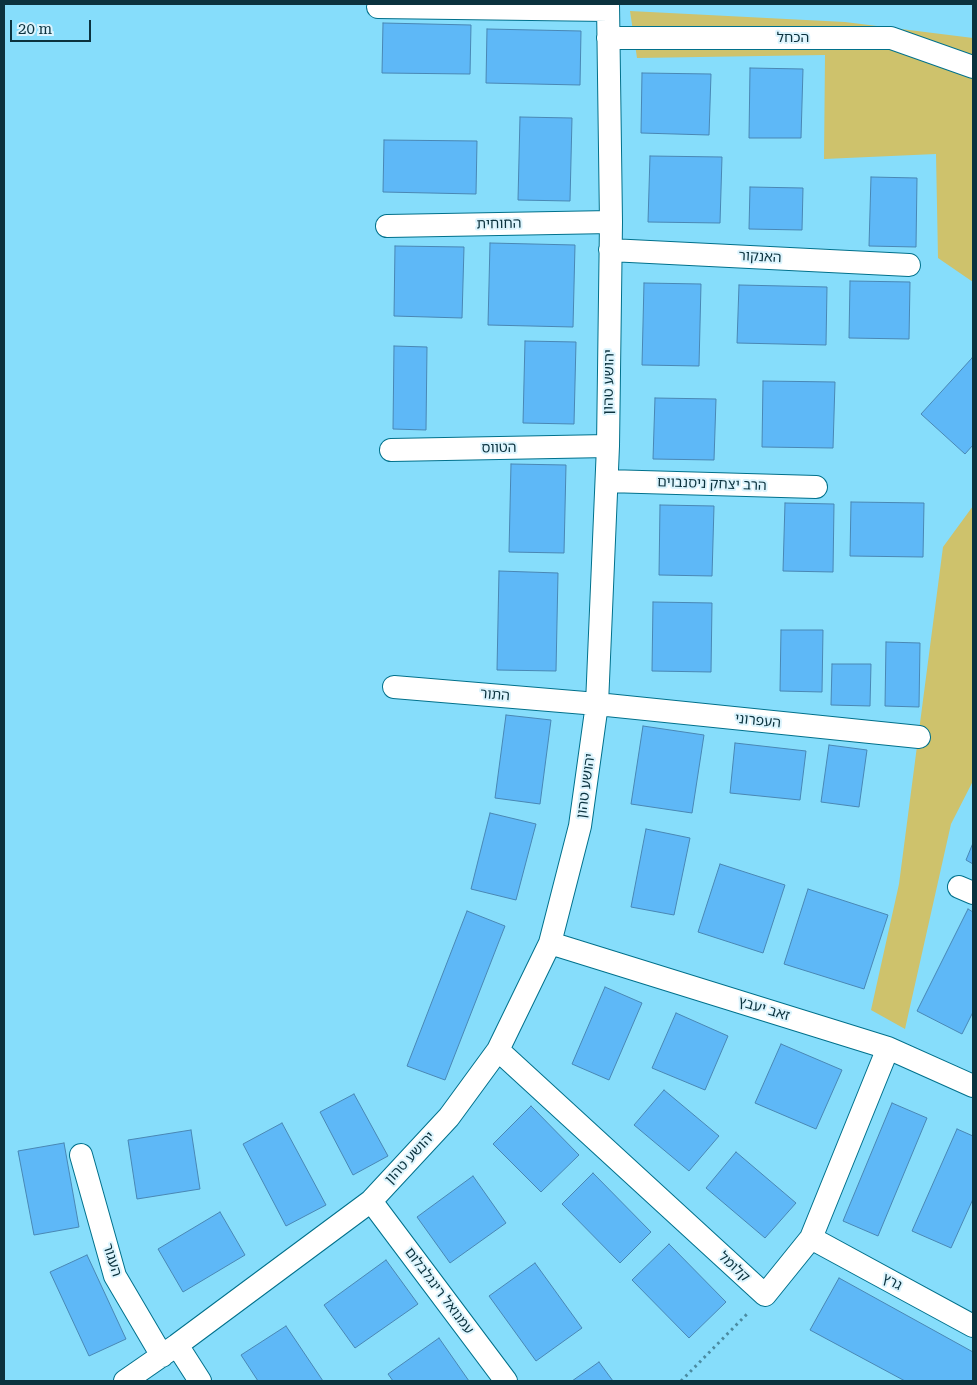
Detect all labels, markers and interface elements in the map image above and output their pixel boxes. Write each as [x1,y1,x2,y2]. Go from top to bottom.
scale bar [12,10,94,42]
text: 20 m [18,20,52,38]
street label: הכחל [777,30,809,46]
street label: החוחית [476,215,522,233]
street label: האנקור [738,247,782,267]
street label: יהושע טהון [600,349,618,415]
street label: הטווס [481,439,517,457]
street label: הרב יצחק ניסנבוים [657,474,767,494]
street label: התור [479,685,511,705]
street label: העפרוני [734,710,782,732]
street label: יהושע טהון [573,752,599,820]
street label: זאב יעבץ [736,993,792,1025]
street label: יהושע טהון [382,1128,438,1188]
street label: העגור [99,1241,125,1279]
street label: עמנואל רינגלבלום [401,1244,477,1338]
street label: קלומל [715,1248,753,1286]
street label: גרץ [879,1270,905,1294]

